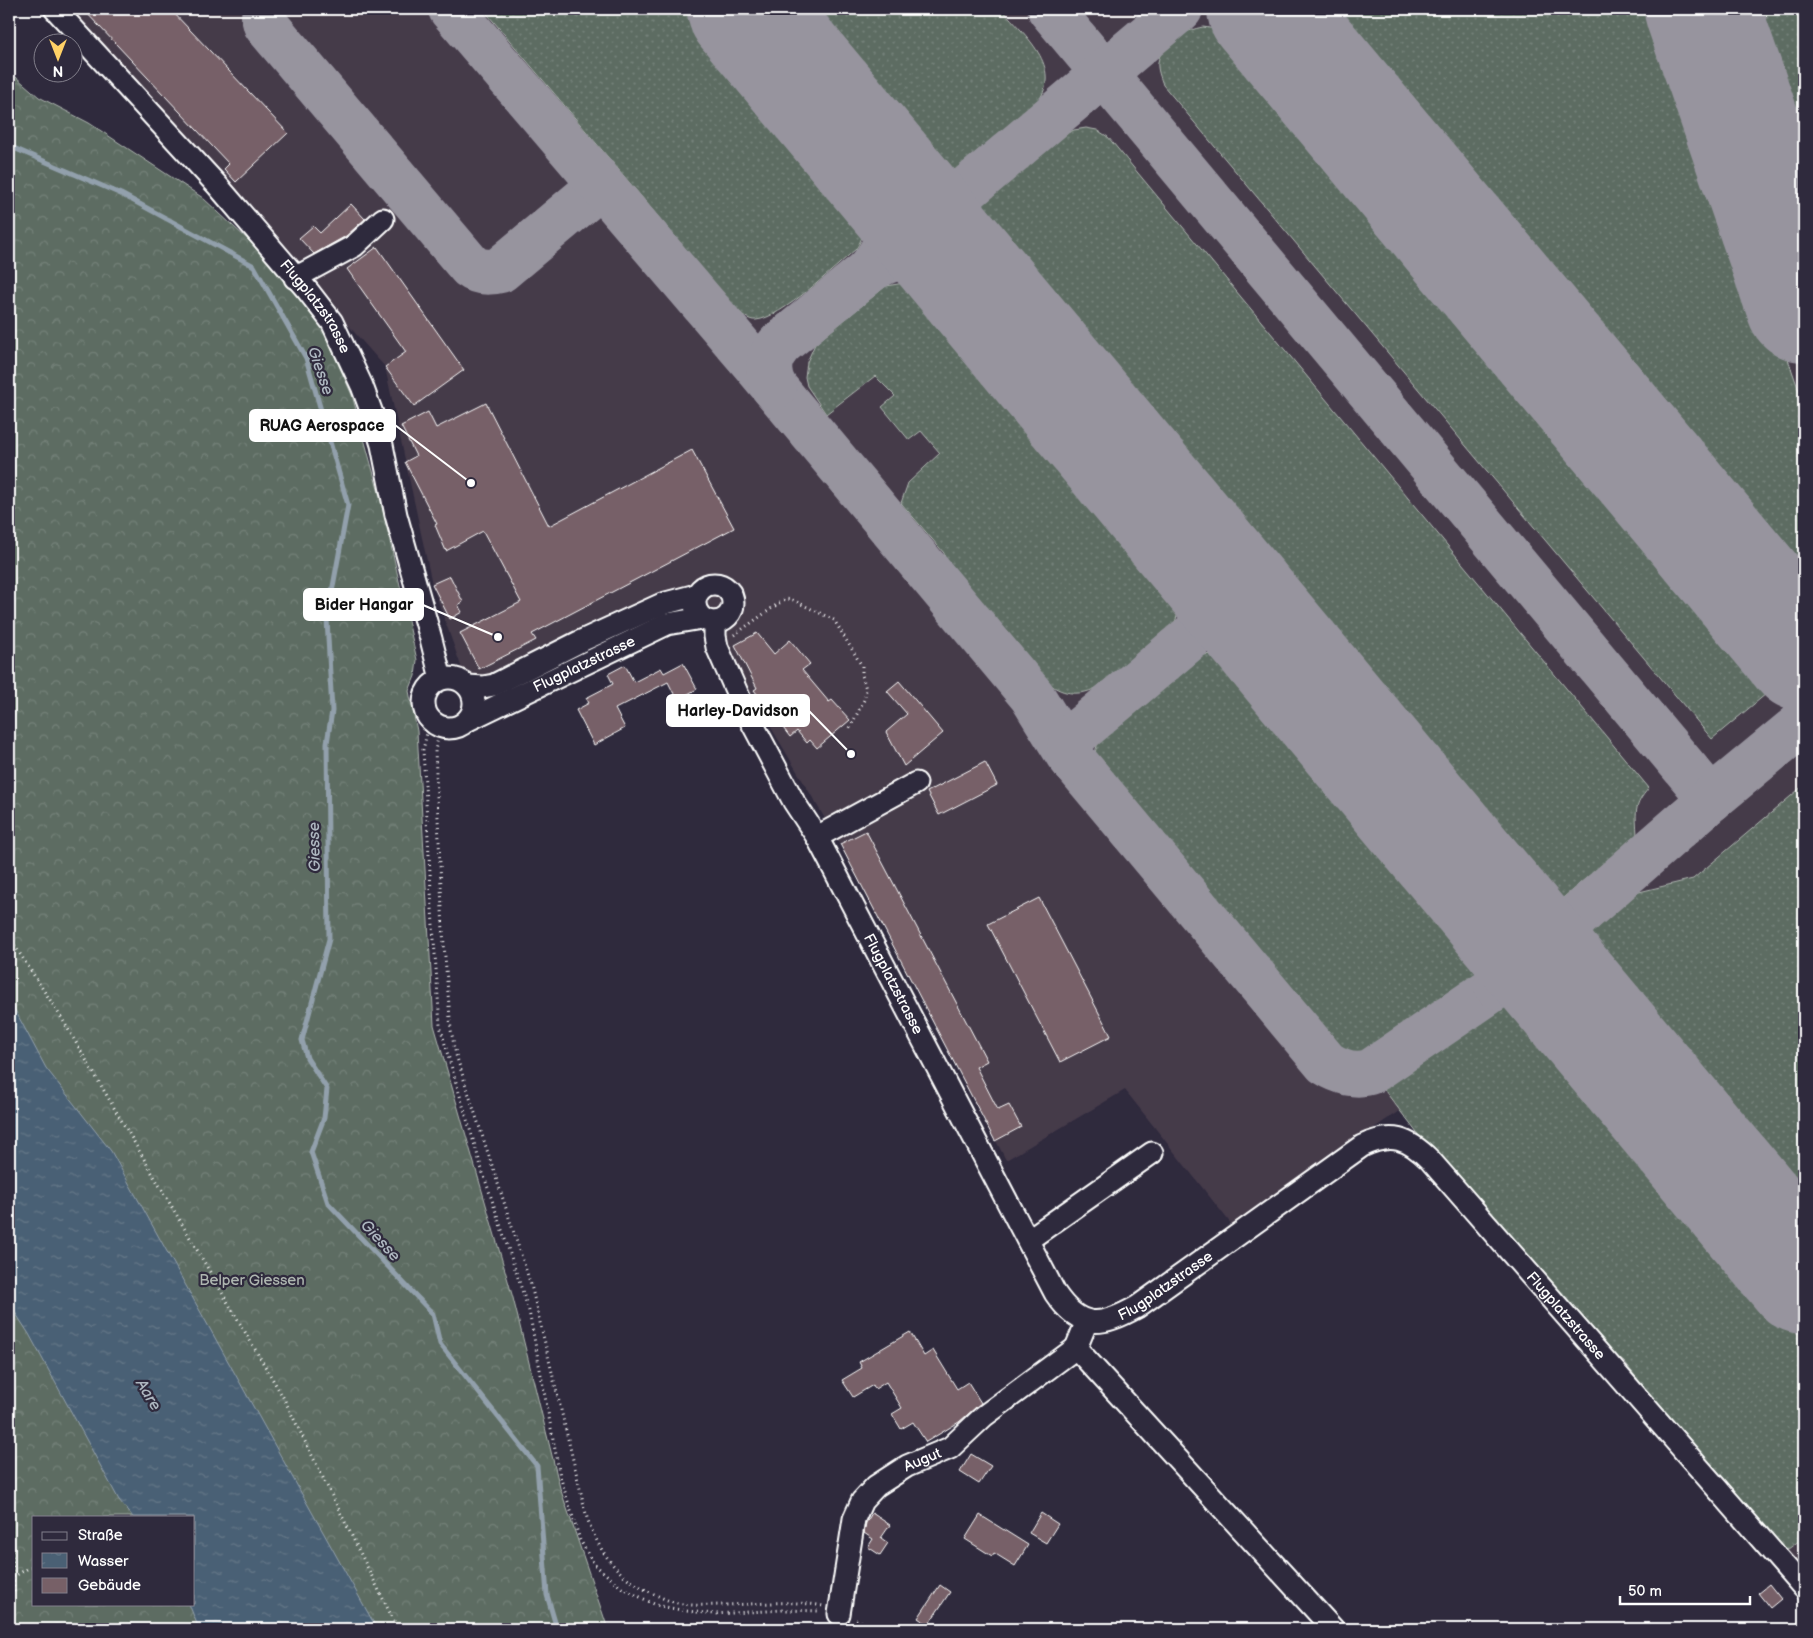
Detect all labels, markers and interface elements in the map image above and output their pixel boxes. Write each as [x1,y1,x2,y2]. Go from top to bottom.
north arrow [32,32,82,82]
text: N [53,62,63,79]
street label: Flugplatzstrasse [276,256,355,356]
water label: Giesse [303,344,337,398]
callout: RUAG Aerospace [250,410,395,441]
text: RUAG Aerospace [259,417,385,436]
callout: Bider Hangar [304,589,423,620]
text: Bider Hangar [314,596,414,615]
street label: Flugplatzstrasse [530,631,638,697]
callout: Harley-Davidson [667,695,809,726]
text: Harley-Davidson [677,702,799,721]
water label: Giesse [305,822,325,872]
street label: Flugplatzstrasse [860,930,928,1038]
water label: Giesse [356,1216,404,1266]
street label: Flugplatzstrasse [1115,1246,1216,1325]
street label: Flugplatzstrasse [1522,1268,1610,1364]
park label: Belper Giessen [199,1271,305,1290]
water label: Aare [131,1375,165,1414]
street label: Augut [901,1443,944,1476]
legend [32,1516,195,1606]
text: Straße [78,1526,123,1545]
text: Wasser [78,1552,129,1571]
scale bar [1620,1573,1750,1605]
text: Gebäude [78,1576,141,1595]
text: 50 m [1628,1582,1662,1601]

